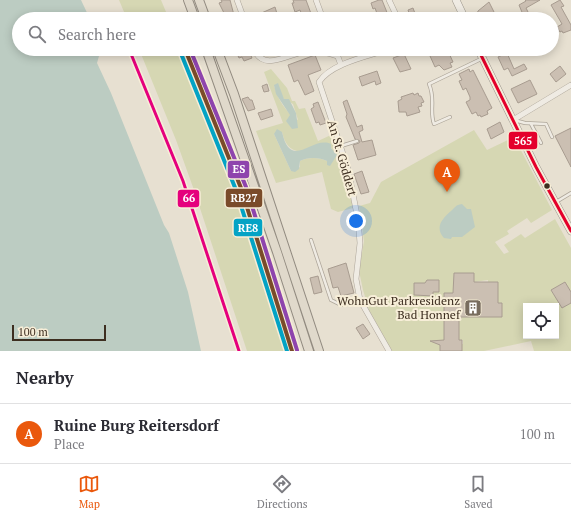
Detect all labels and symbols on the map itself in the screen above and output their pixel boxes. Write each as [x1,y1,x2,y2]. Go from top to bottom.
street label: An St. Göddert [324,118,361,198]
line badge: 565 [508,131,538,150]
text: 565 [514,134,532,148]
pin: A [434,159,460,192]
line badge: ES [227,160,250,179]
text: ES [233,162,245,176]
unlabelled marker [542,181,552,191]
line badge: RB27 [225,188,263,208]
line badge: 66 [177,189,200,208]
text: 66 [183,191,195,205]
text: RB27 [230,191,258,205]
your location [346,211,366,231]
line badge: RE8 [233,218,263,237]
text: RE8 [238,221,258,235]
place label: WohnGut Parkresidenz Bad Honnef [337,293,461,322]
building icon: WohnGut Parkresidenz Bad Honnef [463,298,483,318]
scale bar [12,323,106,342]

